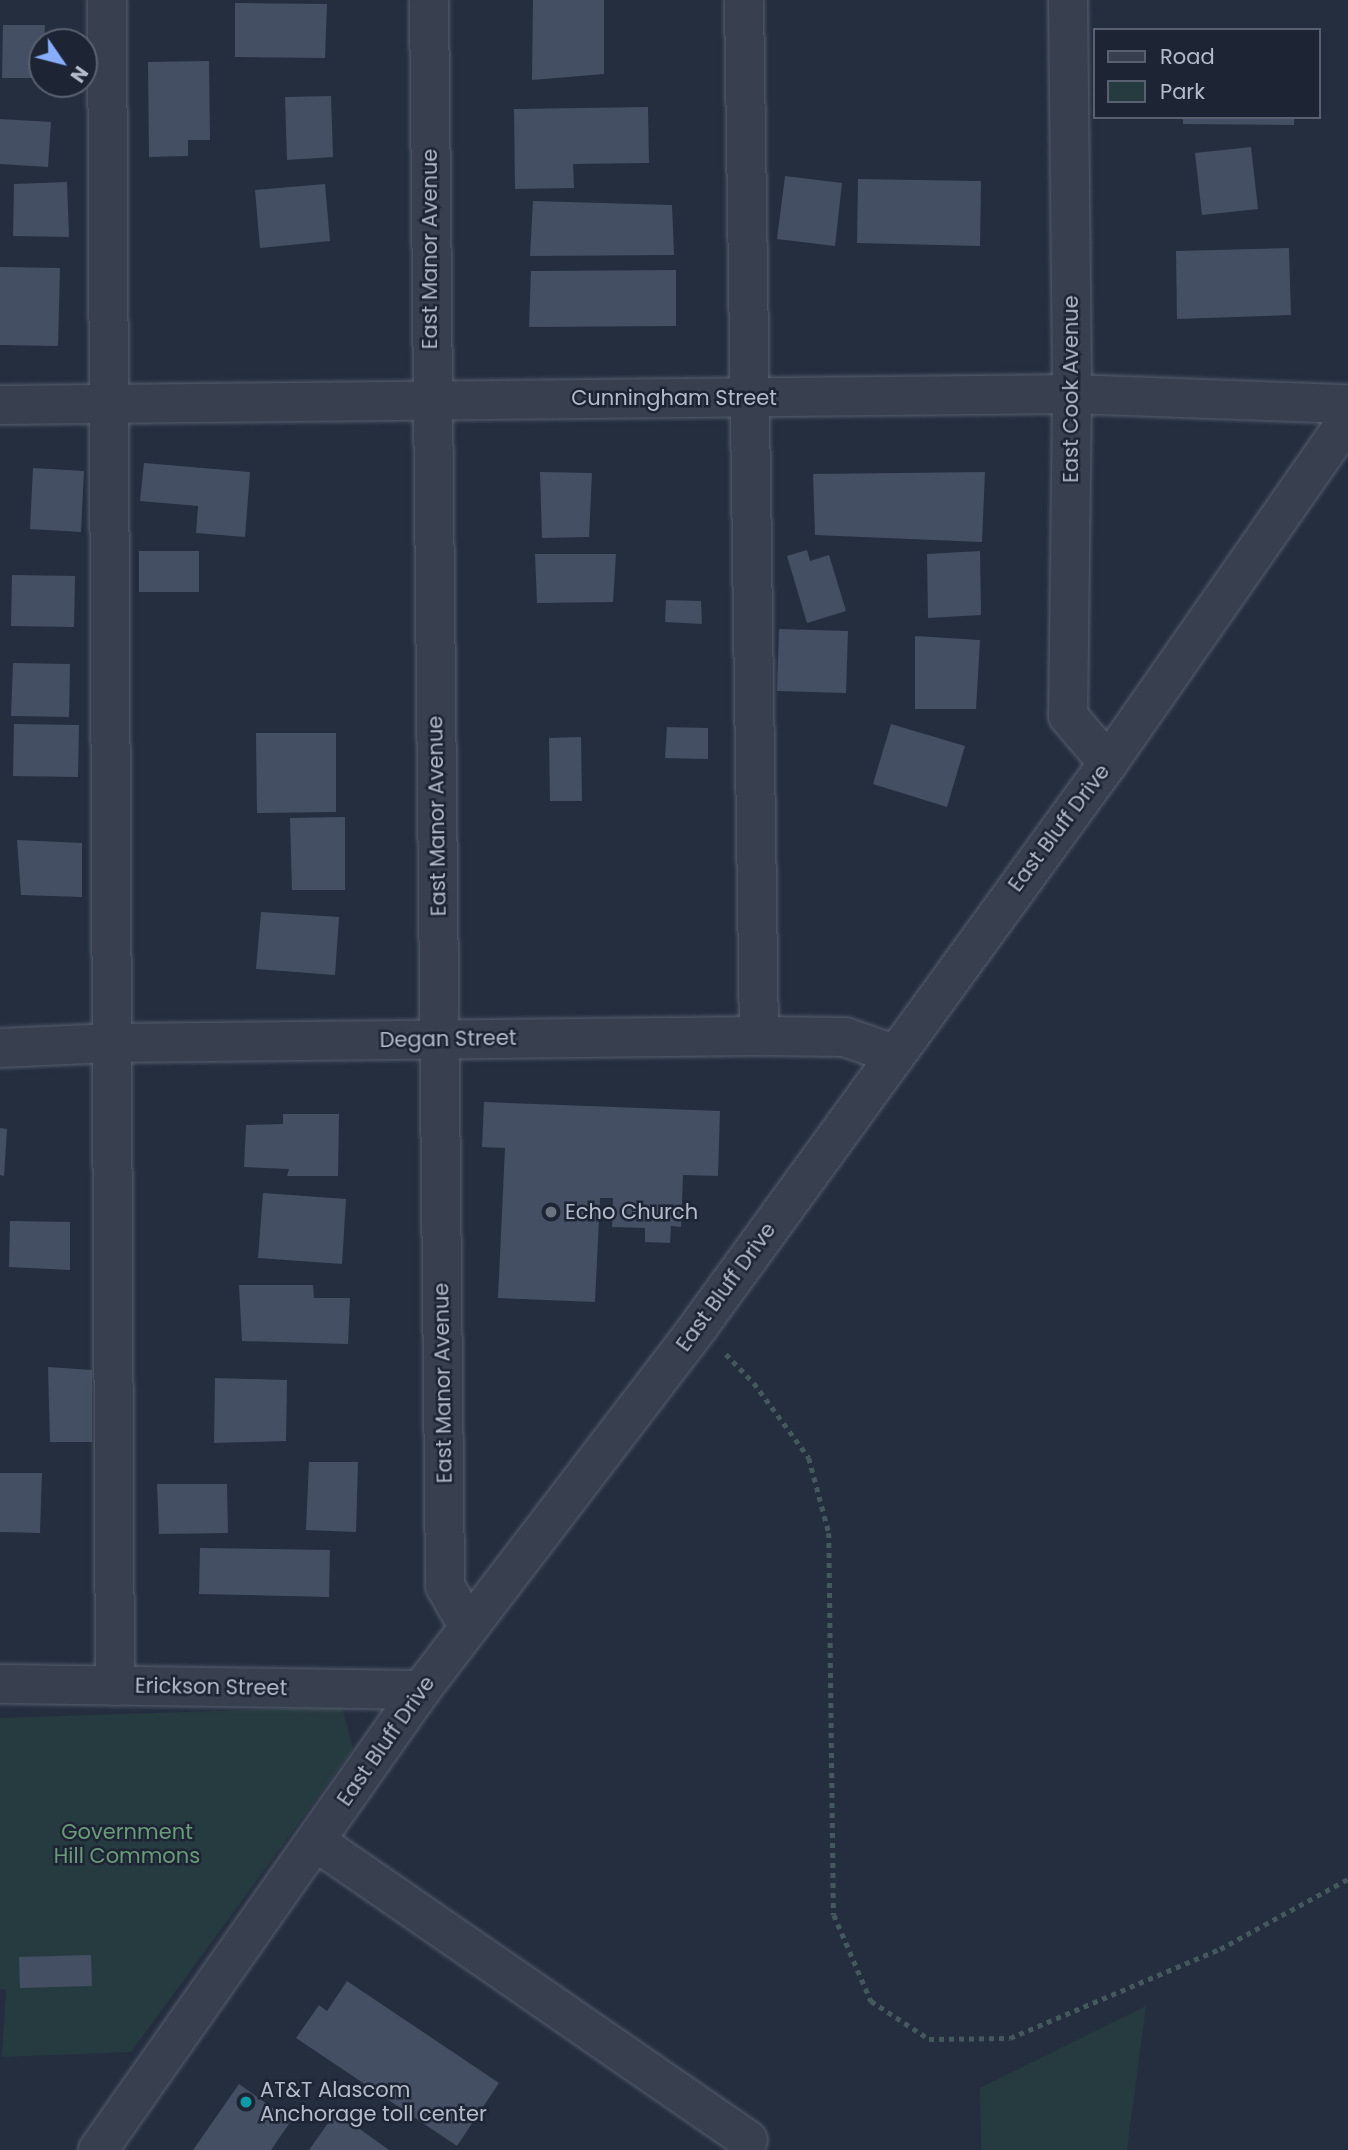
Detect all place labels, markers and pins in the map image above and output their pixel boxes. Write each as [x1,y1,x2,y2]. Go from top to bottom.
place label: Echo Church [565,1199,698,1225]
marker: Echo Church [543,1204,559,1220]
place label: AT&T Alascom Anchorage toll center [260,2077,487,2127]
marker: AT&T Alascom Anchorage toll center [238,2094,254,2110]

